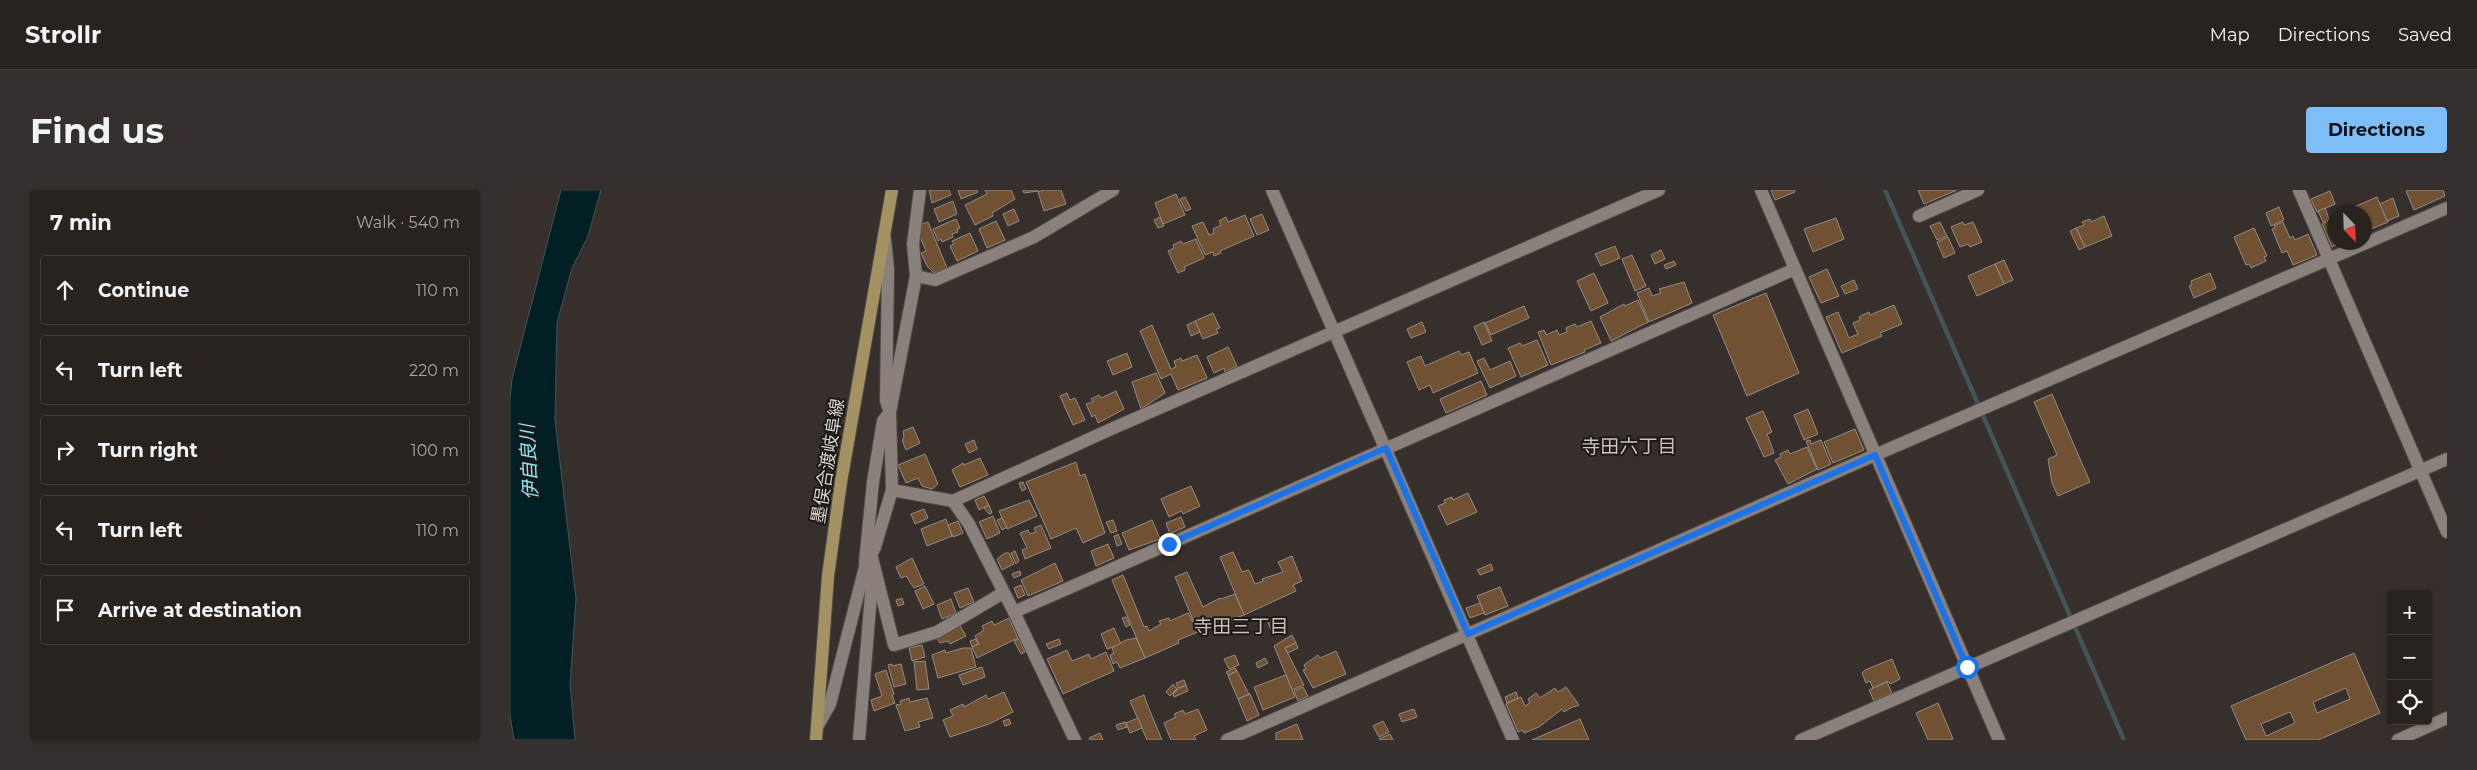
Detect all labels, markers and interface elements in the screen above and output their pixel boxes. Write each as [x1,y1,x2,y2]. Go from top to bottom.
text: Strollr [25,20,101,49]
text: Map [2210,24,2250,46]
text: Directions [2278,24,2370,46]
text: Saved [2398,24,2452,46]
button: Directions [2306,107,2447,153]
text: Find us [30,109,164,152]
north arrow [2327,205,2372,250]
text: 7 min [50,210,112,235]
text: Walk · 540 m [356,213,460,232]
icon: ahead [51,276,79,304]
text: Continue [98,279,189,302]
text: 110 m [416,281,459,300]
icon: left [51,356,79,384]
text: Turn left [98,359,183,382]
text: 220 m [409,361,459,380]
street label: 墨俣合渡岐阜線 [807,397,849,525]
water label: 伊自良川 [515,421,542,501]
district label: 寺田六丁目 [1581,435,1677,458]
icon: right [51,436,79,464]
text: Turn right [98,439,198,462]
text: 100 m [411,441,459,460]
icon: left [51,516,79,544]
text: Turn left [98,519,183,542]
text: 110 m [416,521,459,540]
route end [1158,533,1181,556]
map controls [2387,590,2432,725]
button: + [2387,590,2432,635]
icon: arrive [51,596,79,624]
text: Arrive at destination [98,599,302,622]
district label: 寺田三丁目 [1193,615,1289,638]
button: − [2387,635,2432,680]
route start [1956,656,1979,679]
button: locate [2387,680,2432,725]

